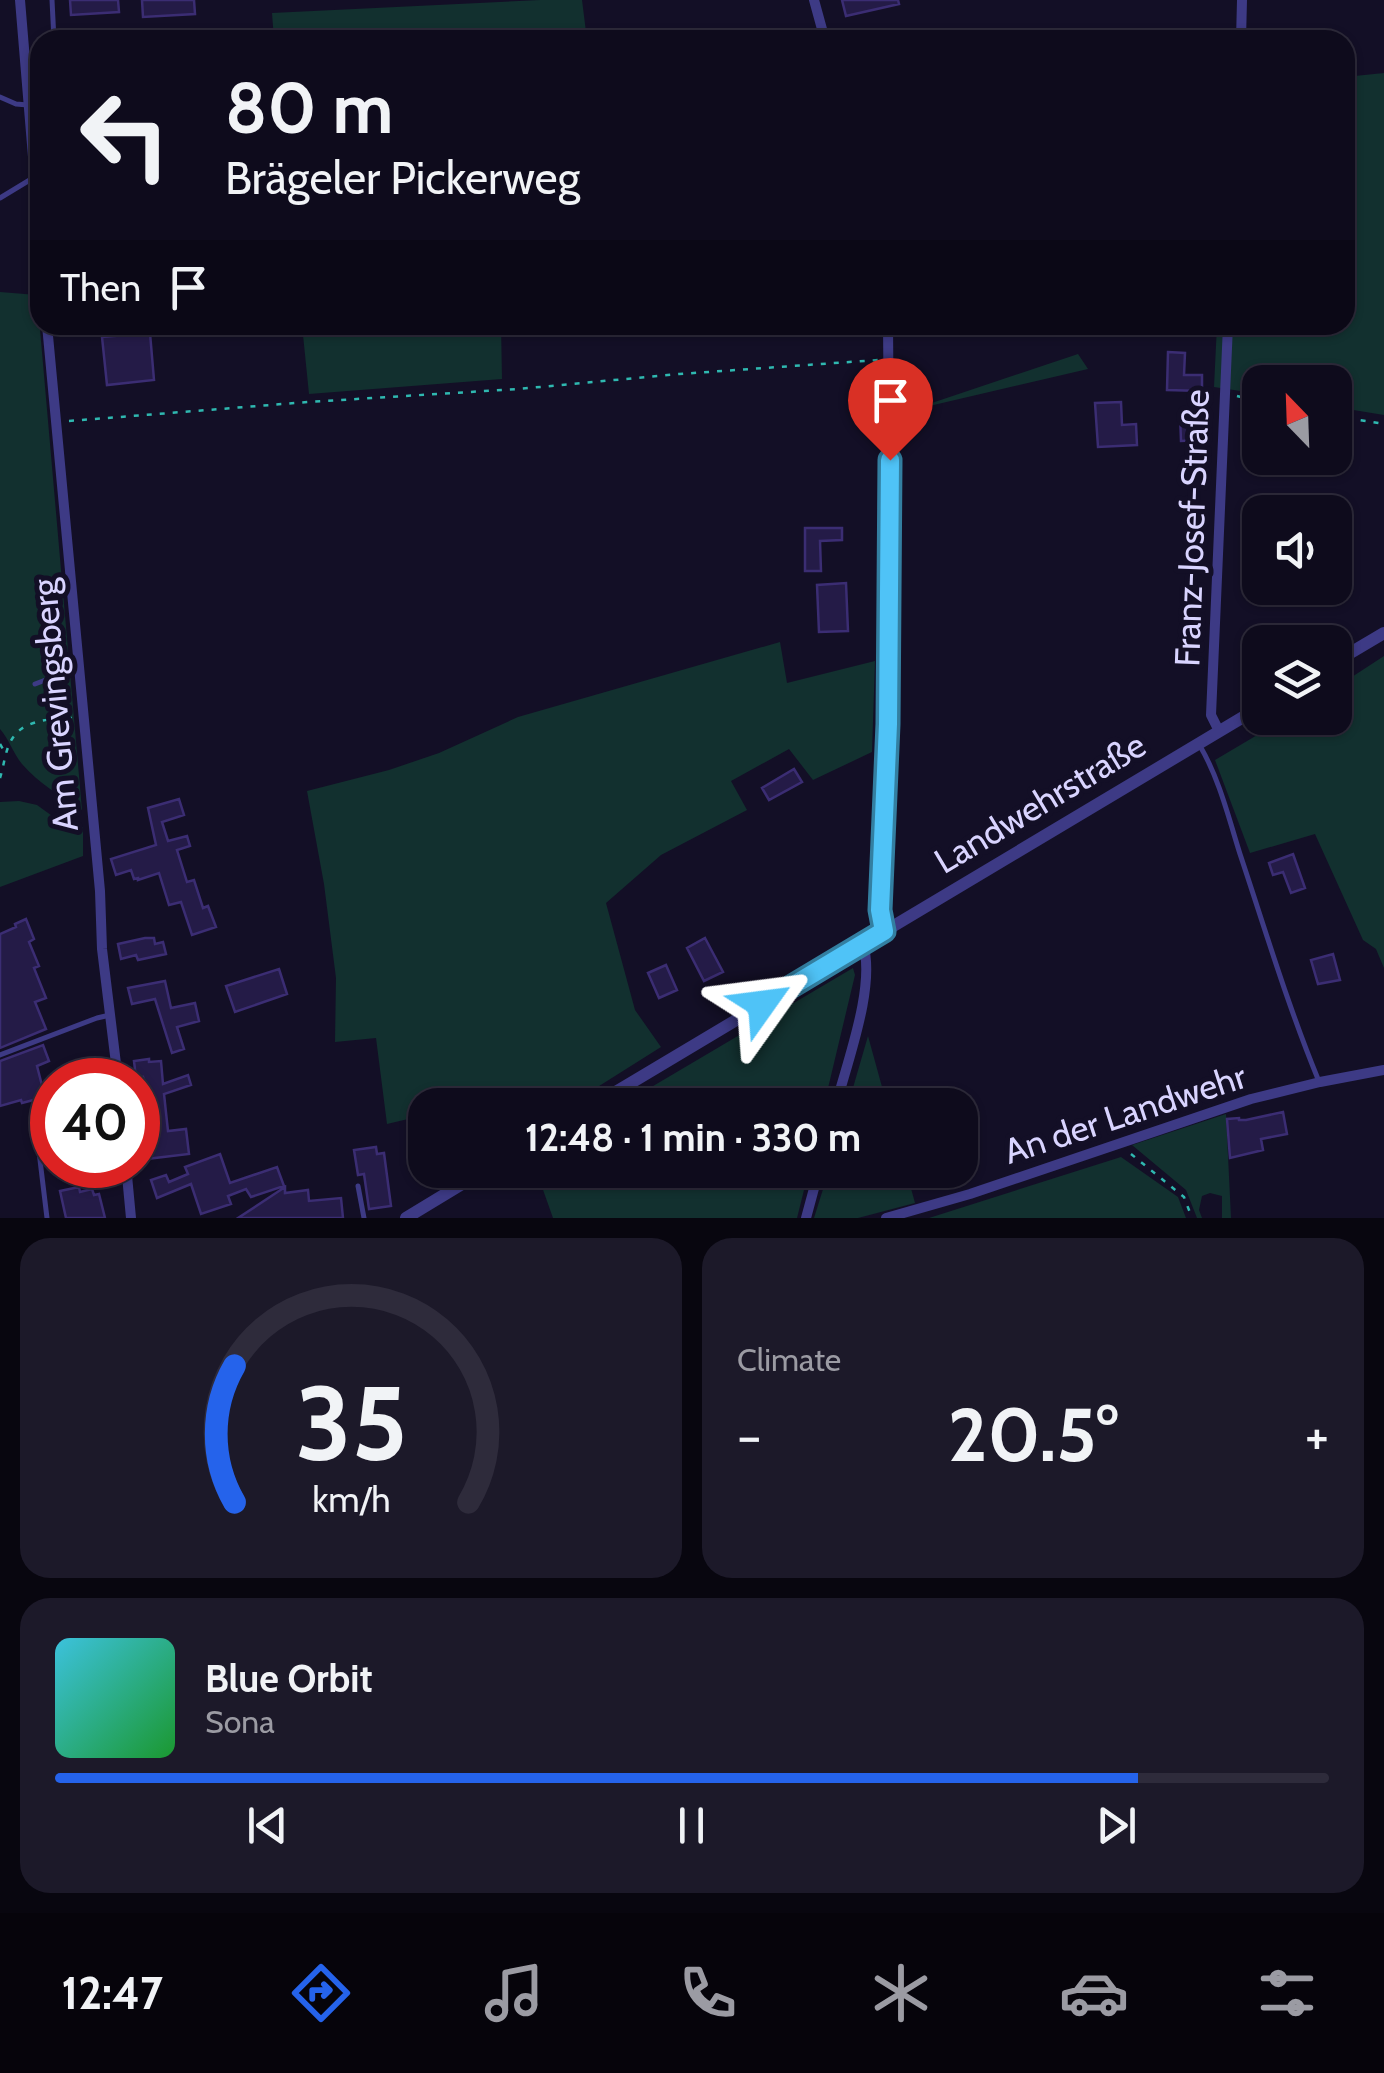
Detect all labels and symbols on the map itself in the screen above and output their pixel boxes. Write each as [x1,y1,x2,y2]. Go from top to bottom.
pin [848,358,933,461]
north arrow [1242,365,1352,475]
street label: Franz-Josef-Straße [1165,389,1218,667]
street label: Am Grevingsberg [22,576,87,833]
street label: Landwehrstraße [927,723,1153,882]
position arrow [710,952,814,1056]
street label: An der Landwehr [998,1054,1251,1173]
speed limit sign: 40 [30,1058,160,1188]

